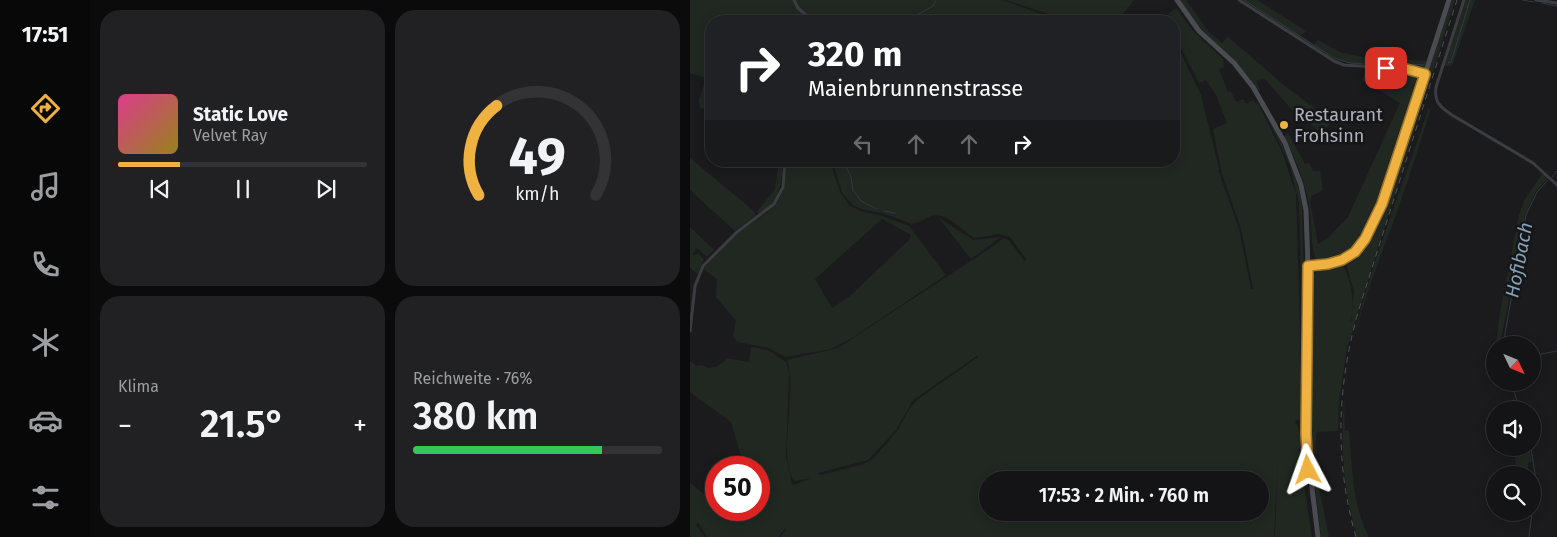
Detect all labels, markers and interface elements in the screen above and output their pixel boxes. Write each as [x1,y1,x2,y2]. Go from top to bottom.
text: 17:51 [22,21,68,48]
text: 320 m [808,33,902,75]
icon: right [725,35,790,100]
pin [1365,47,1407,89]
icon: arrive [1372,54,1400,82]
text: Maienbrunnenstrasse [808,75,1023,102]
icon: directions [28,91,63,126]
text: Static Love [193,103,288,126]
place label: Restaurant Frohsinn [1294,104,1383,147]
marker: Restaurant Frohsinn [1278,119,1290,131]
text: 49 [509,125,566,188]
text: Velvet Ray [193,126,267,145]
icon: left [849,130,877,158]
icon: ahead [902,130,930,158]
icon: ahead [955,130,983,158]
icon: right [1008,130,1036,158]
icon: music [28,169,63,204]
icon: previous [146,175,174,203]
icon: pause [229,175,257,203]
icon: next [312,175,340,203]
text: km/h [515,183,560,205]
water label: Hofibach [1500,220,1538,300]
icon: phone [28,247,63,282]
icon: climate [28,325,63,360]
north arrow [1486,336,1541,391]
map controls [1486,336,1541,521]
text: Reichweite · 76% [413,369,532,388]
text: Klima [118,377,159,396]
text: 380 km [413,393,538,439]
text: 21.5° [200,401,285,447]
button: sound [1486,401,1541,456]
icon: car [28,403,63,438]
text: − [118,409,132,442]
text: + [353,409,367,442]
position arrow [1281,443,1333,495]
speed limit sign: 50 [705,456,770,521]
button: search [1486,466,1541,521]
icon: filters [28,480,63,515]
text: 17:53 · 2 Min. · 760 m [1039,484,1209,507]

